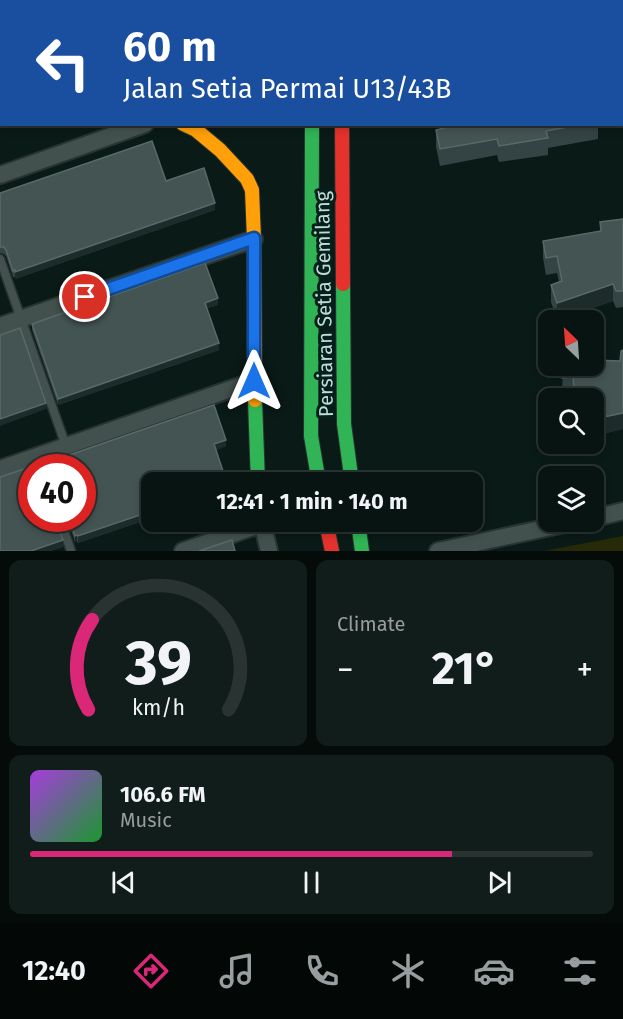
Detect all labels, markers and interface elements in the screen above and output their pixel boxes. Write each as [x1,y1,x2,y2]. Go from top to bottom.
text: 60 m [123,22,217,72]
icon: left [24,24,102,102]
text: Jalan Setia Permai U13/43B [123,73,451,105]
street label: Persiaran Setia Gemilang [310,190,338,417]
pin [59,271,110,322]
icon: arrive [68,280,101,313]
north arrow [538,310,604,376]
map controls [538,310,604,532]
position arrow [222,349,286,413]
button: search [538,388,604,454]
speed limit sign: 40 [18,454,96,532]
button: layers [538,466,604,532]
text: 12:41 · 1 min · 140 m [216,488,408,515]
text: Climate [337,612,405,636]
text: 39 [124,626,191,701]
text: 21° [432,642,498,696]
text: − [337,650,354,690]
text: + [577,650,593,690]
text: km/h [131,695,185,721]
text: 106.6 FM [120,781,206,808]
text: Music [120,808,172,832]
icon: previous [107,866,140,899]
icon: pause [295,866,328,899]
icon: next [483,866,516,899]
icon: directions [130,950,172,992]
icon: music [216,950,258,992]
icon: phone [301,950,343,992]
icon: climate [387,950,429,992]
icon: car [473,950,515,992]
icon: filters [559,950,601,992]
text: 12:40 [22,955,86,987]

